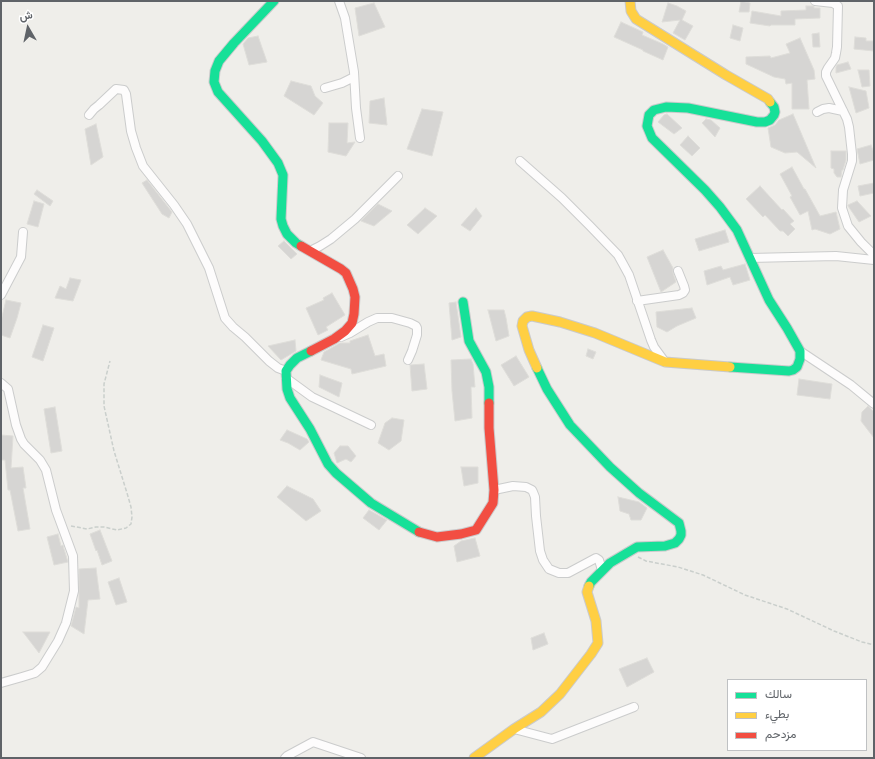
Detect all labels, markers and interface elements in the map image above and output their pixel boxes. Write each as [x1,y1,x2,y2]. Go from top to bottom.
north arrow [8,8,48,48]
text: ش [18,8,34,23]
legend [727,679,867,751]
text: سالك [765,687,792,701]
text: بطيء [765,707,789,721]
text: مزدحم [765,727,796,741]

